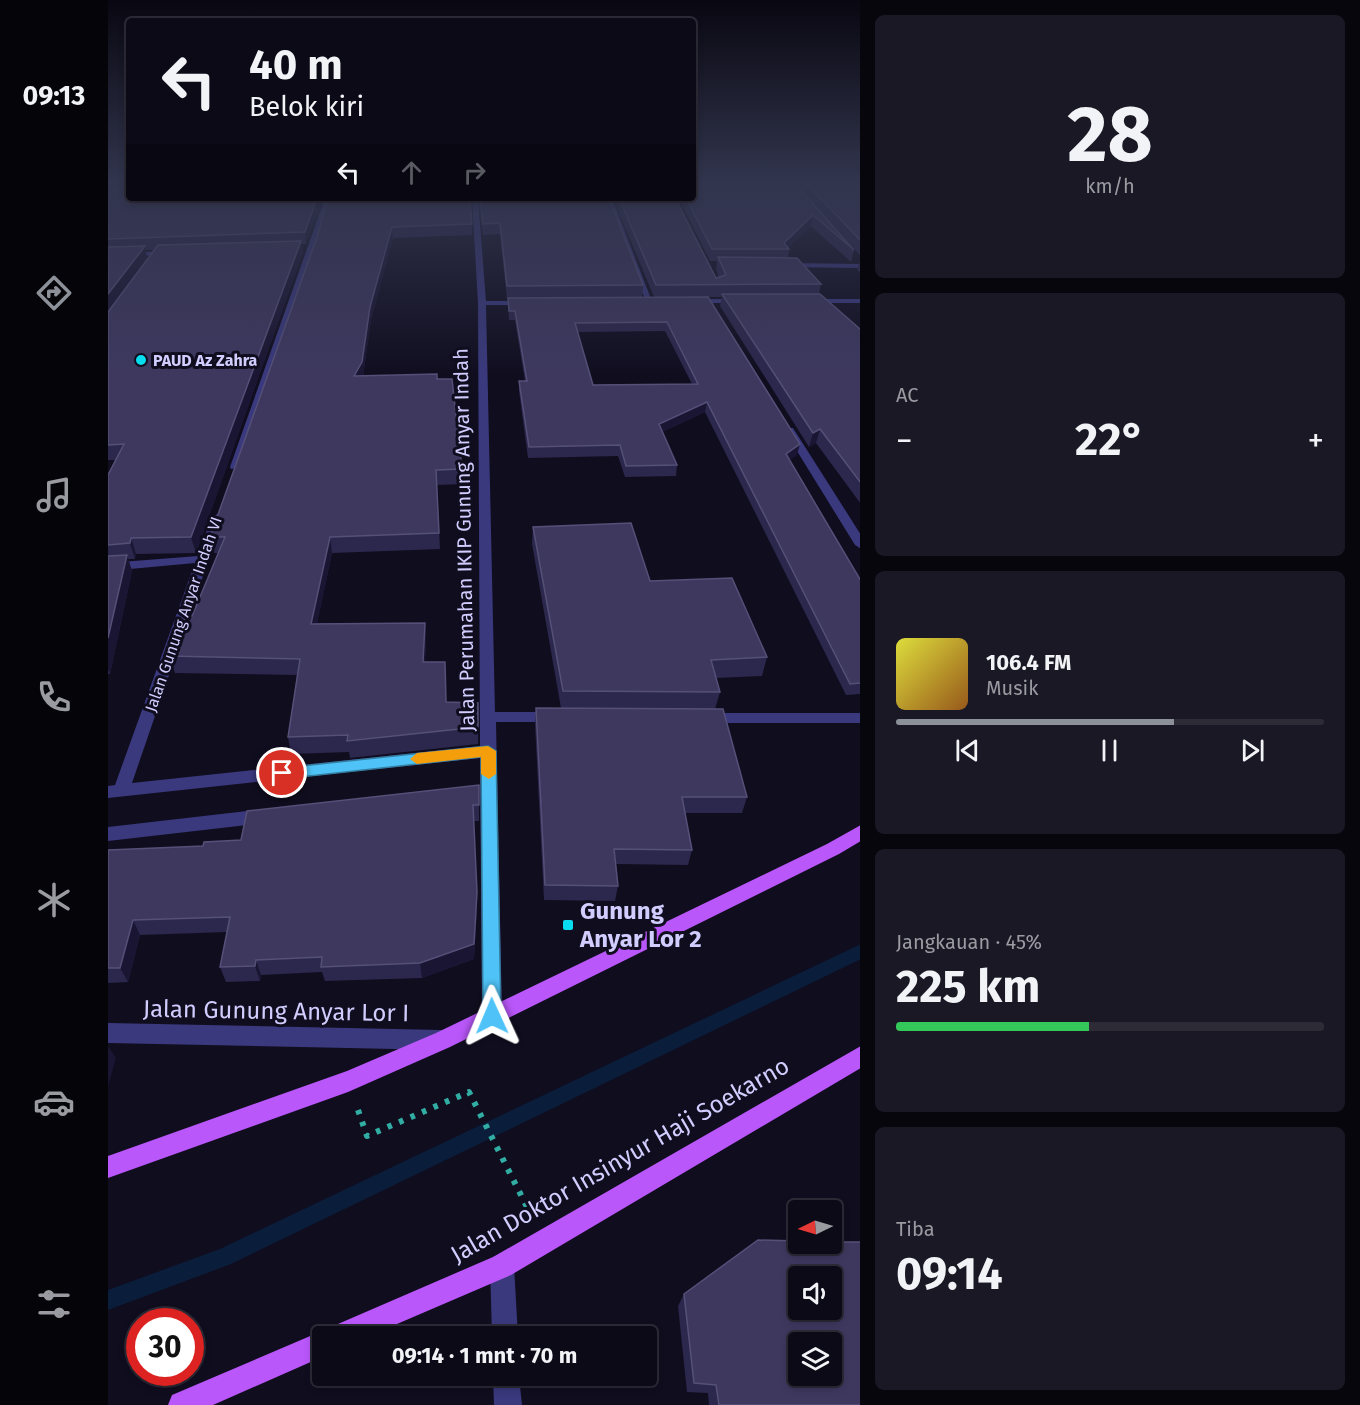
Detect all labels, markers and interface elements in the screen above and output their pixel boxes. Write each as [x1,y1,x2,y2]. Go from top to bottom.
text: 40 m [249,40,343,90]
icon: left [150,42,228,120]
text: 09:13 [23,80,85,112]
text: 28 [1067,88,1153,182]
text: Belok kiri [249,91,364,123]
icon: left [332,156,365,189]
icon: ahead [395,156,428,189]
icon: right [458,156,491,189]
text: km/h [1085,174,1135,198]
icon: directions [33,272,75,314]
street label: Jalan Perumahan IKIP Gunung Anyar Indah [449,348,479,732]
place label: PAUD Az Zahra [153,351,257,370]
marker: PAUD Az Zahra [134,353,148,367]
text: AC [896,383,918,407]
text: 22° [1075,413,1145,467]
text: − [896,421,913,461]
text: + [1308,421,1324,461]
icon: music [33,474,75,516]
street label: Jalan Gunung Anyar Indah VI [141,514,226,714]
text: 106.4 FM [986,649,1071,676]
icon: phone [33,676,75,718]
text: Musik [986,676,1038,700]
icon: previous [951,734,984,767]
icon: pause [1093,734,1126,767]
icon: next [1236,734,1269,767]
pin [256,747,307,798]
icon: arrive [265,756,298,789]
icon: climate [33,879,75,921]
place label: Gunung Anyar Lor 2 [579,897,702,953]
marker: Gunung Anyar Lor 2 [561,918,575,932]
text: Jangkauan · 45% [896,930,1042,954]
text: 225 km [896,960,1040,1014]
position arrow [460,984,524,1048]
street label: Jalan Gunung Anyar Lor I [143,995,409,1027]
street label: Jalan Doktor Insinyur Haji Soekarno [446,1051,794,1269]
icon: car [33,1081,75,1123]
north arrow [788,1200,842,1254]
map controls [788,1200,842,1386]
text: Tiba [896,1217,935,1241]
text: 09:14 [896,1247,1003,1301]
button: sound [788,1266,842,1320]
icon: filters [33,1283,75,1325]
speed limit sign: 30 [126,1308,204,1386]
button: layers [788,1332,842,1386]
text: 09:14 · 1 mnt · 70 m [392,1342,577,1369]

